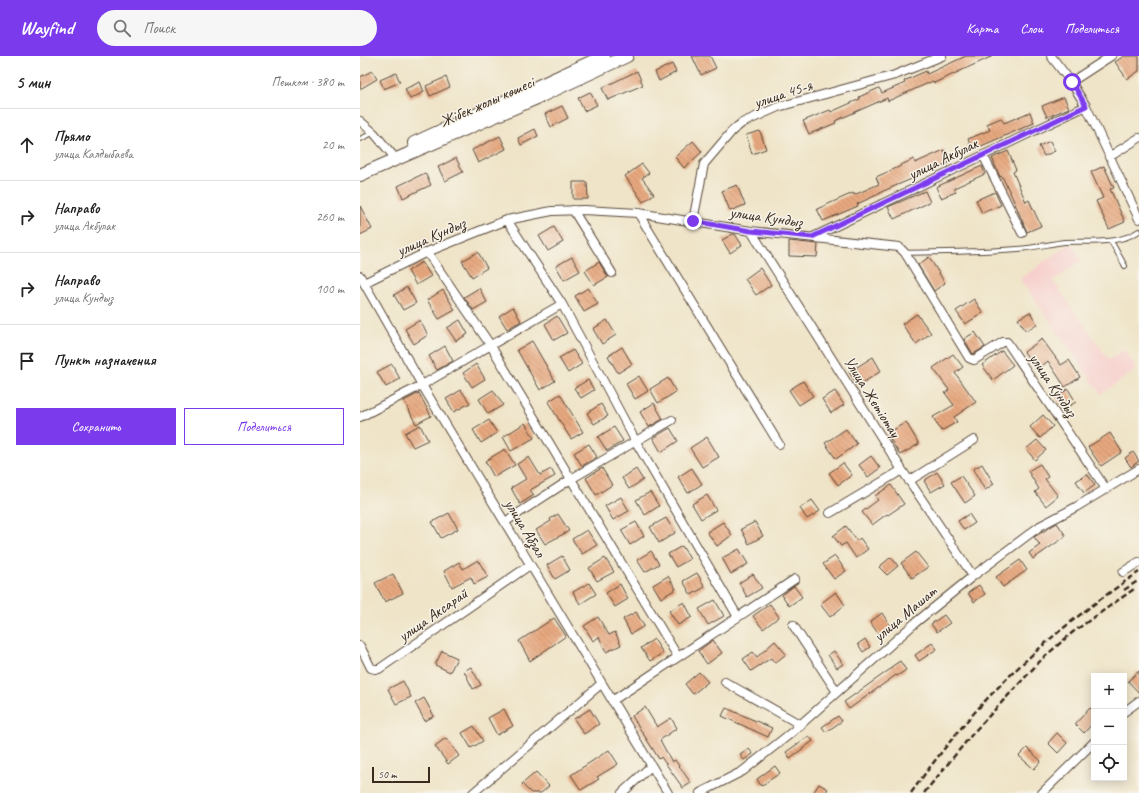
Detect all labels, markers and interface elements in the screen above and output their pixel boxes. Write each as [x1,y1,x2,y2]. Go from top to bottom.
search box [97,10,377,46]
text: Wayfind [20,16,73,40]
icon: search [111,17,133,39]
text: Поиск [143,19,175,38]
text: Карта [966,20,998,37]
text: Слои [1020,20,1043,37]
text: Поделиться [1065,20,1119,37]
street label: Жібек жолы көшесі [437,71,539,132]
text: 5 мин [16,72,50,93]
route start [1063,73,1081,91]
text: Пешком · 380 m [271,74,344,90]
street label: улица 45-я [750,75,816,113]
text: Прямо [54,127,90,146]
street label: улица Акбулак [904,133,982,185]
icon: ahead [16,134,38,156]
text: 20 m [322,137,344,153]
text: улица Калдыбаева [54,146,133,162]
text: Направо [54,199,100,218]
street label: улица Кундыз [728,202,805,232]
icon: right [16,206,38,228]
text: 260 m [316,209,344,225]
street label: улица Кундыз [393,212,470,261]
route end [684,212,702,230]
text: улица Акбулак [54,218,115,234]
text: Направо [54,271,100,290]
icon: right [16,278,38,300]
text: 100 m [316,281,344,297]
text: улица Кундыз [54,290,113,306]
street label: улица Кундыз [1024,348,1083,422]
icon: arrive [16,350,38,372]
text: Пункт назначения [54,351,156,370]
street label: Улица Жетіотау [839,353,906,442]
button: Сохранить [16,408,176,445]
button: Поделиться [184,408,344,445]
street label: улица Абзал [499,495,551,562]
street label: улица Машат [869,581,942,647]
street label: улица Аксарай [394,583,473,647]
map controls [1091,673,1127,781]
button: + [1091,673,1127,709]
button: − [1091,709,1127,745]
button: locate [1091,745,1127,781]
scale bar [372,765,430,784]
text: 50 m [378,767,397,781]

